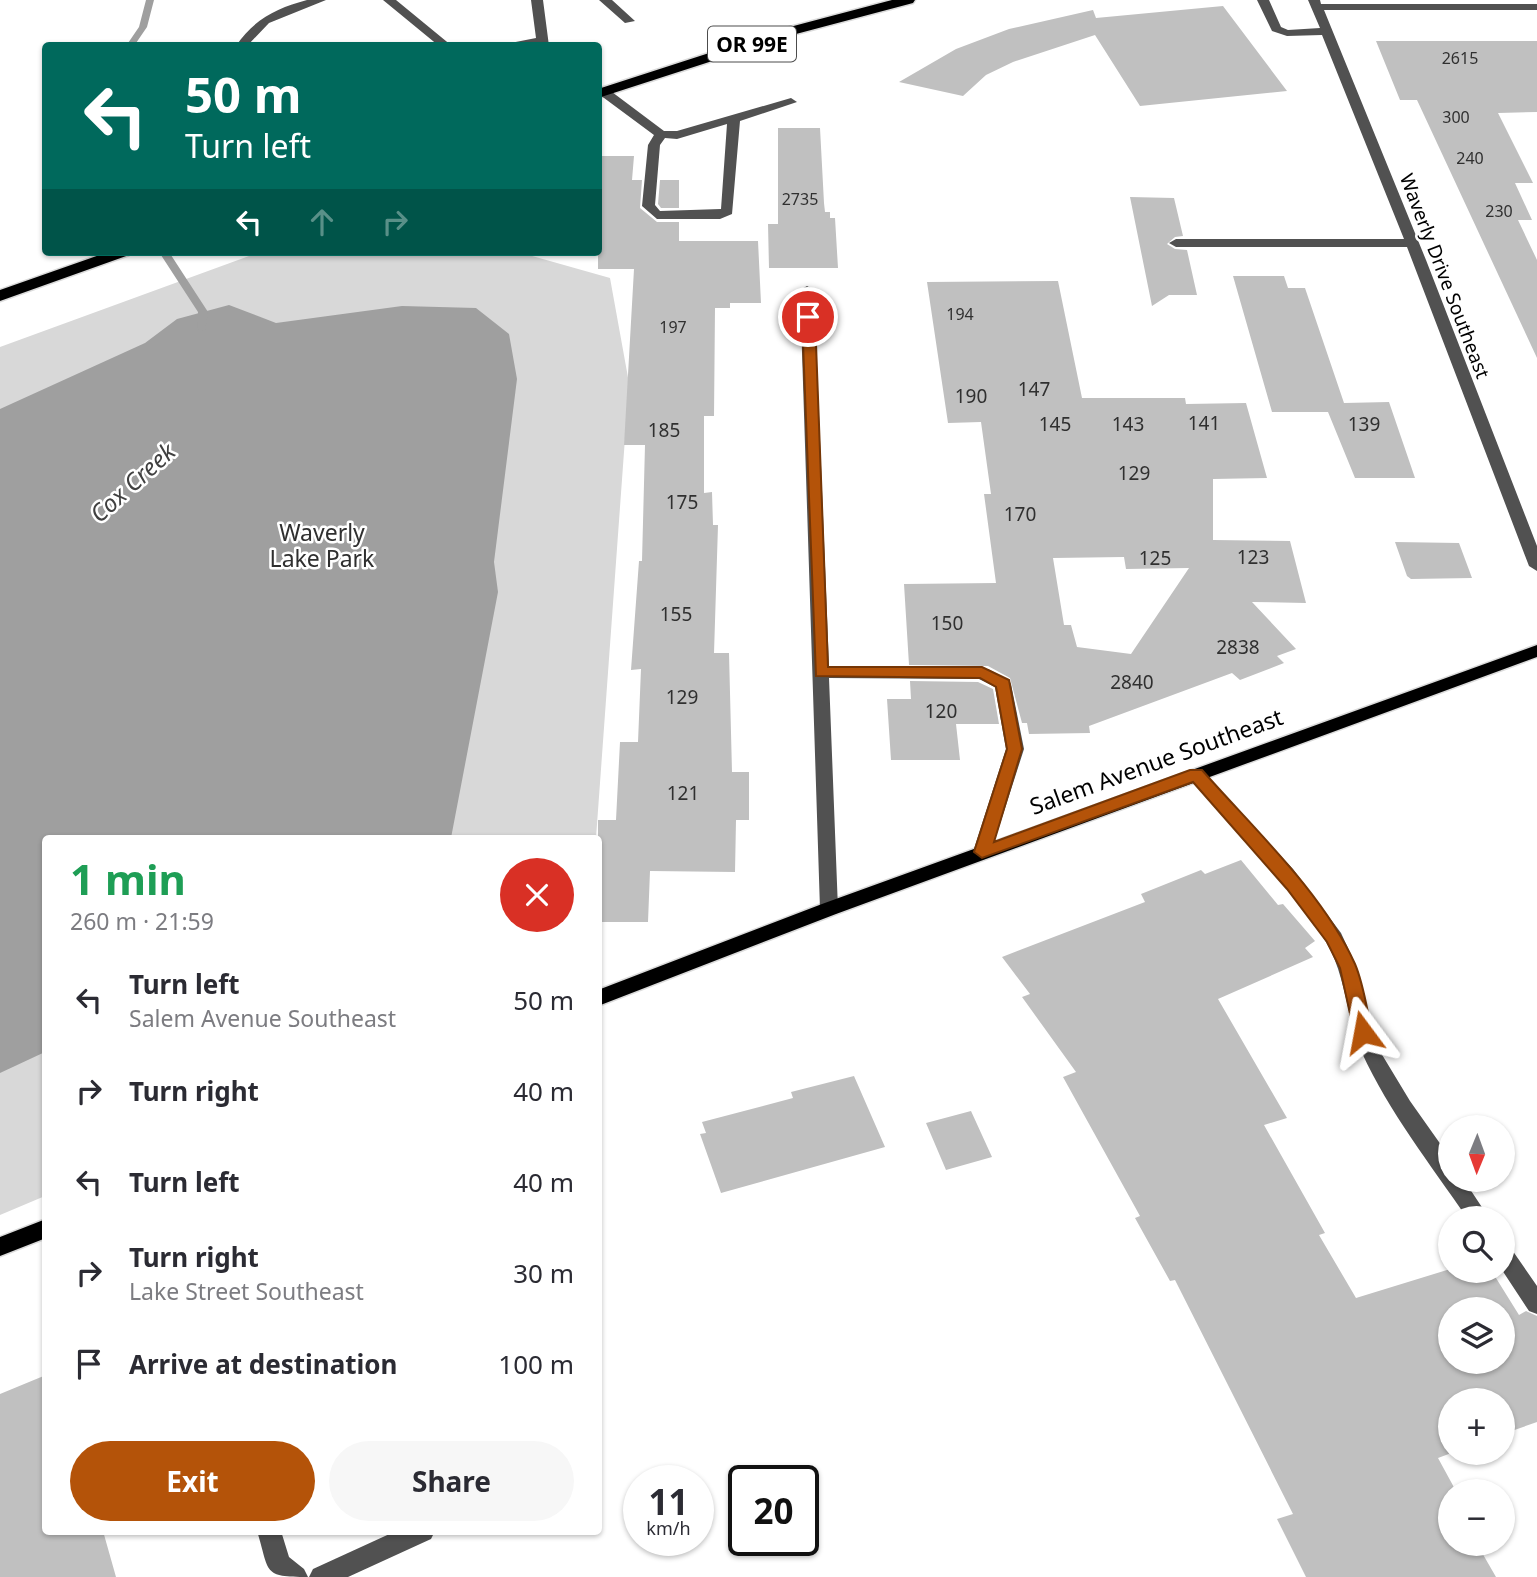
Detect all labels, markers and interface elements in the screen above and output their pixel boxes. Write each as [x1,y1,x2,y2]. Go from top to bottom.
road number: OR 99E [708,26,796,61]
house number: 2615 [1442,47,1478,69]
text: 50 m [185,61,302,127]
icon: left [70,70,161,161]
house number: 300 [1442,106,1470,128]
text: Turn left [185,124,311,167]
house number: 240 [1456,147,1484,169]
street label: Waverly Drive Southeast [1394,170,1496,382]
house number: 2735 [782,188,818,210]
house number: 230 [1485,200,1513,222]
icon: left [230,203,268,241]
icon: ahead [303,203,341,241]
icon: right [376,203,414,241]
pin [778,287,838,347]
icon: arrive [789,298,827,336]
house number: 194 [946,303,974,325]
house number: 197 [659,316,687,338]
house number: 147 [1018,376,1050,402]
house number: 190 [955,383,987,409]
house number: 141 [1188,410,1220,436]
house number: 145 [1039,411,1071,437]
house number: 143 [1112,411,1144,437]
house number: 139 [1348,411,1380,437]
house number: 185 [648,417,680,443]
water label: Cox Creek [82,434,183,529]
house number: 129 [1118,460,1150,486]
house number: 175 [666,489,698,515]
house number: 170 [1004,501,1036,527]
park label: Waverly Lake Park [270,516,375,574]
house number: 123 [1237,544,1269,570]
house number: 125 [1139,545,1171,571]
house number: 155 [660,601,692,627]
house number: 150 [931,610,963,636]
house number: 2838 [1216,634,1260,660]
house number: 2840 [1110,669,1154,695]
house number: 129 [666,684,698,710]
house number: 120 [925,698,957,724]
street label: Salem Avenue Southeast [1025,700,1287,822]
house number: 121 [667,780,699,806]
text: 1 min [70,850,186,907]
button: close [500,858,574,932]
text: 260 m · 21:59 [70,905,214,937]
text: Turn left [129,966,240,1002]
icon: left [70,981,108,1019]
text: 50 m [513,982,574,1018]
position arrow [1326,995,1400,1069]
text: Salem Avenue Southeast [129,1002,396,1034]
icon: right [70,1072,108,1110]
text: Turn right [129,1073,259,1109]
text: 40 m [513,1073,574,1109]
north arrow [1438,1115,1516,1192]
map controls [1438,1115,1515,1556]
icon: left [70,1163,108,1201]
text: Turn left [129,1164,240,1200]
text: 40 m [513,1164,574,1200]
button: search [1438,1206,1515,1283]
text: Turn right [129,1239,259,1275]
icon: right [70,1254,108,1292]
text: 30 m [513,1255,574,1291]
text: Lake Street Southeast [129,1275,364,1307]
button: layers [1438,1297,1515,1374]
icon: arrive [70,1345,108,1383]
text: Arrive at destination [129,1346,398,1382]
text: 100 m [498,1346,574,1382]
button: + [1438,1388,1515,1465]
button: Exit [70,1441,315,1521]
button: Share [329,1441,574,1521]
speed limit sign: 20 [728,1465,819,1556]
text: 11 [648,1478,689,1525]
button: − [1438,1479,1515,1556]
text: km/h [646,1516,691,1540]

